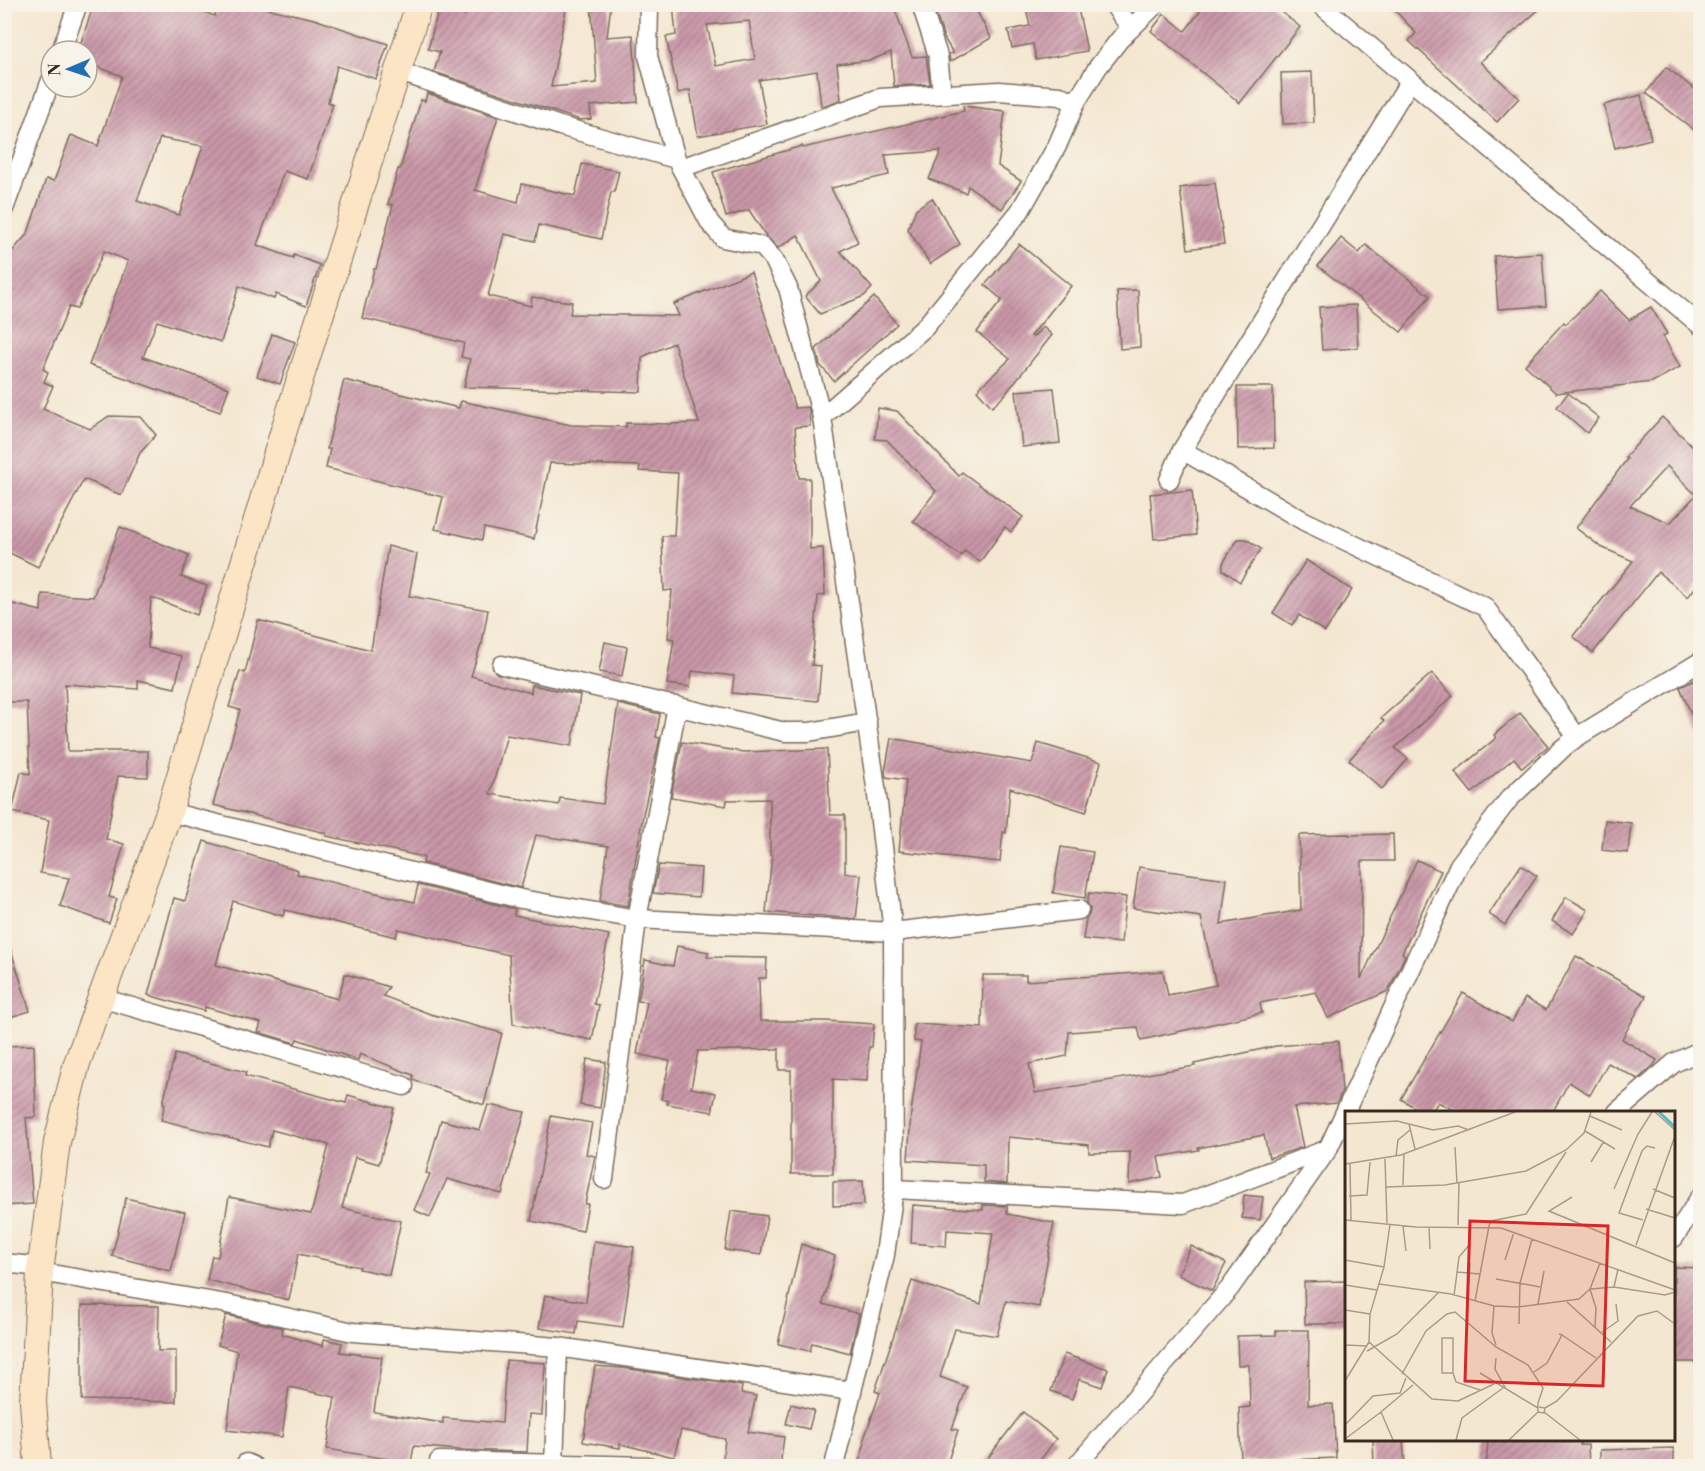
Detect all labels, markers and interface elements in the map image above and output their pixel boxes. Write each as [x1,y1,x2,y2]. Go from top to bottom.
north arrow [39,39,99,99]
text: N [45,62,65,76]
inset map [1345,1111,1675,1441]

